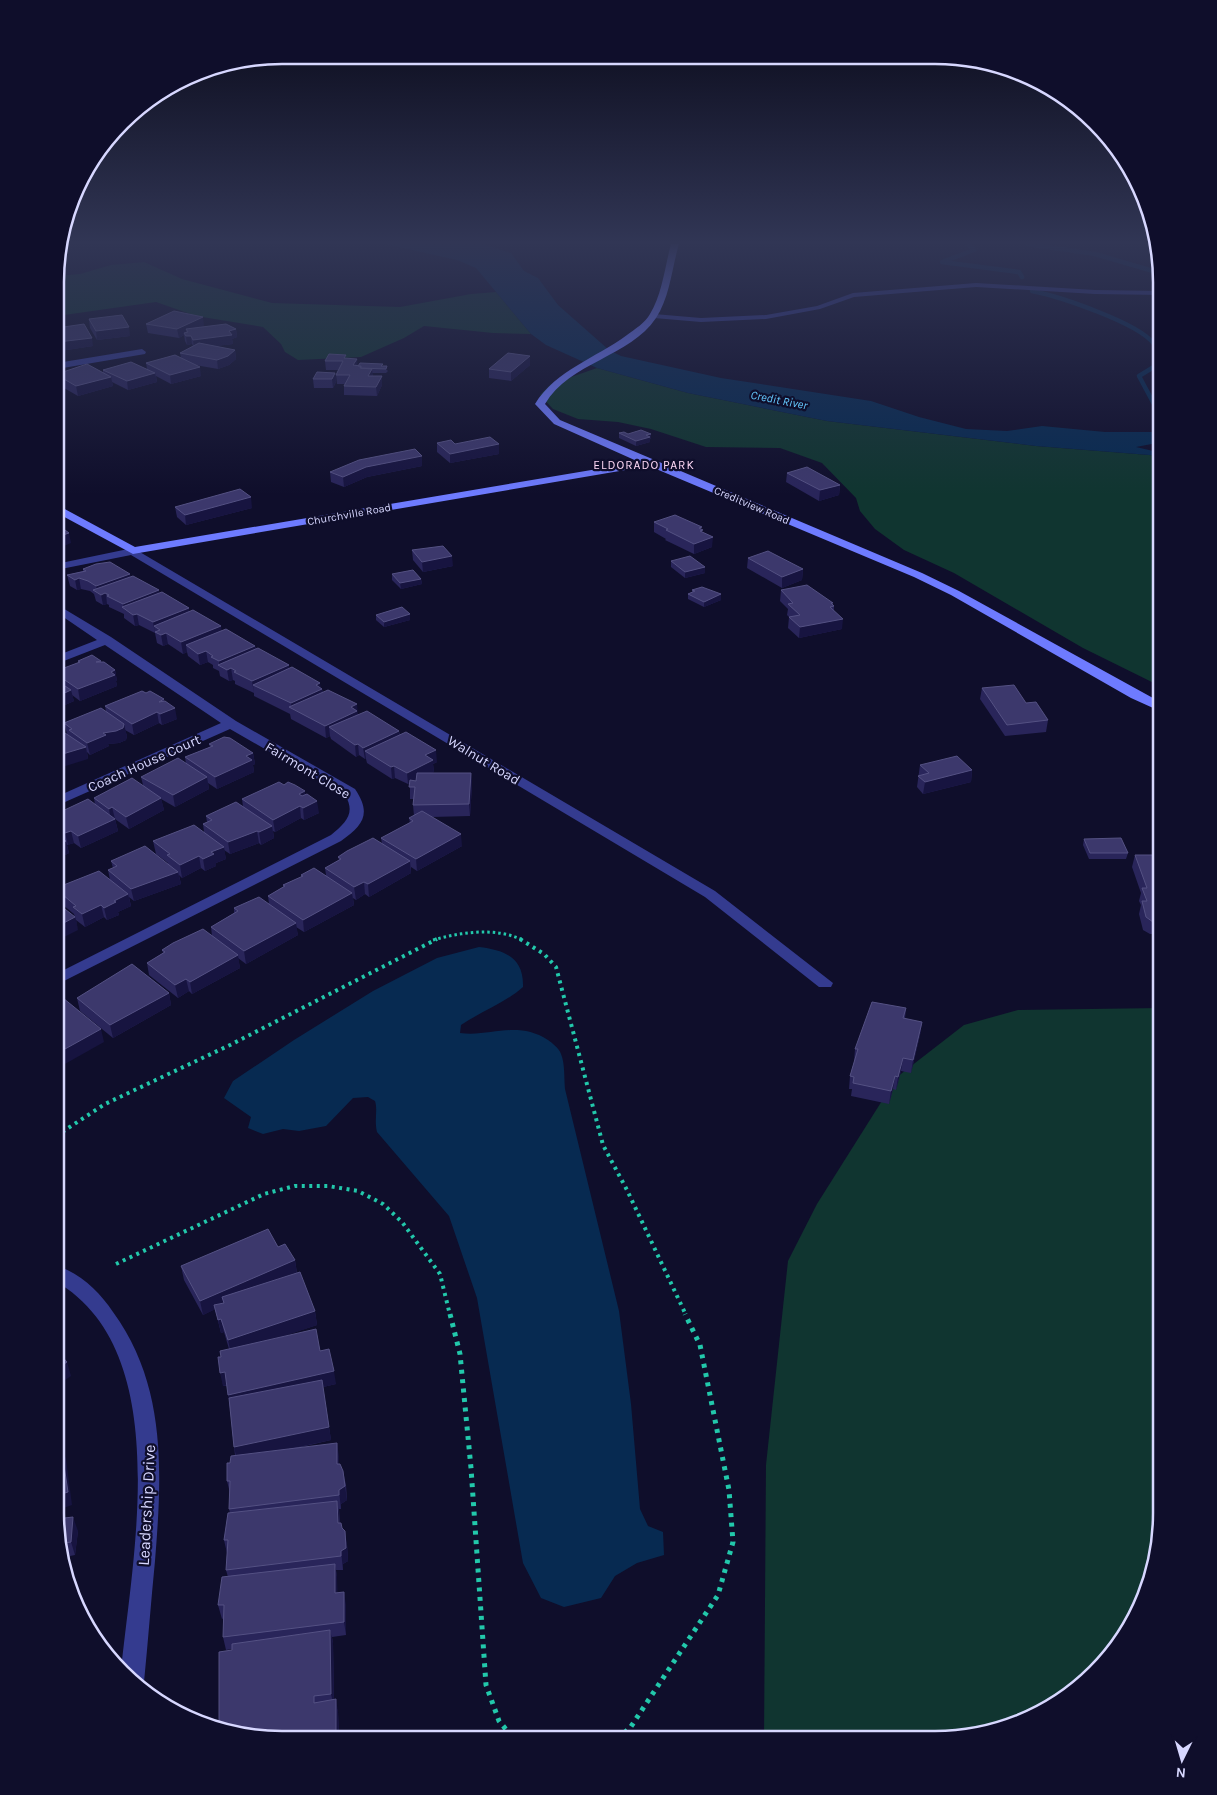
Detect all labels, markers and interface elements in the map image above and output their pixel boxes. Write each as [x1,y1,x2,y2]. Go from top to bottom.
water label: Credit River [749,388,809,413]
district label: ELDORADO PARK [593,458,695,472]
street label: Creditview Road [712,484,791,527]
street label: Churchville Road [306,501,392,528]
street label: Coach House Court [85,731,203,796]
street label: Walnut Road [444,732,523,789]
street label: Fairmont Close [262,738,353,803]
street label: Leadership Drive [134,1444,159,1566]
north arrow [1157,1735,1207,1785]
text: N [1175,1764,1187,1781]

